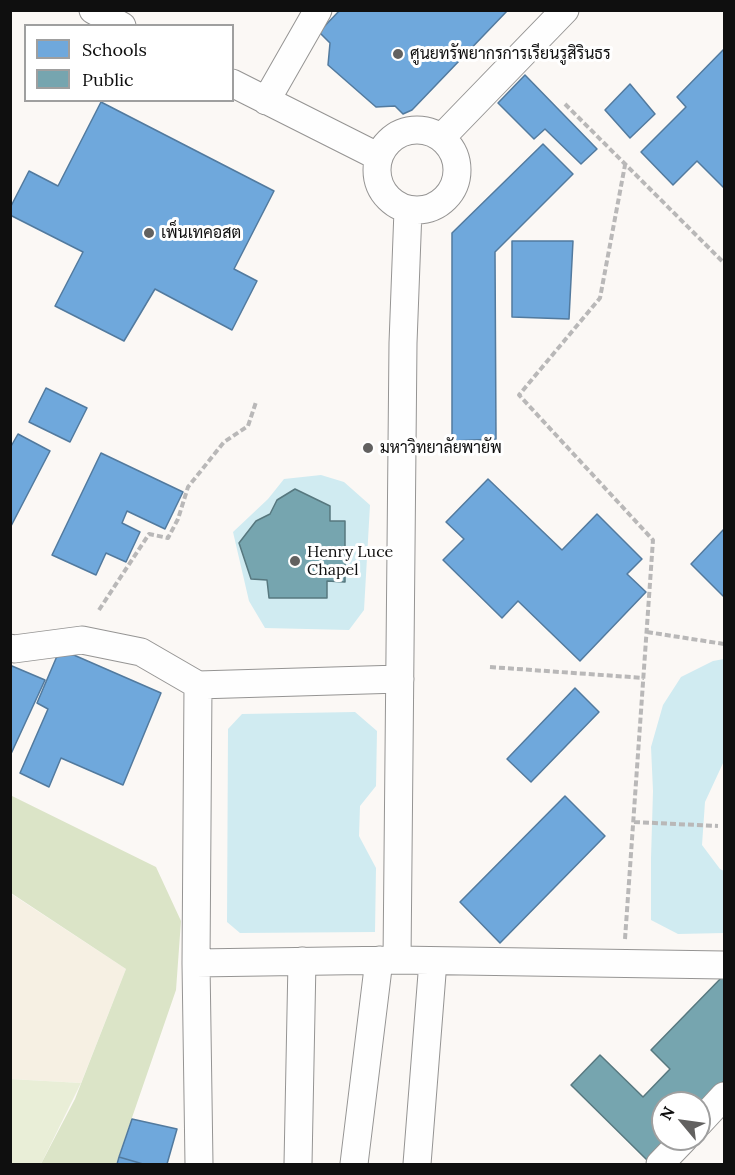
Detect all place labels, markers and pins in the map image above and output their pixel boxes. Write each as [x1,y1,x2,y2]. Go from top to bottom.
place label: ศูนยทรัพยากรการเรียนรูสิรินธร [410,44,611,64]
marker: ศูนยทรัพยากรการเรียนรูสิรินธร [391,47,405,61]
place label: เพ็นเทคอสต [161,223,241,243]
marker: เพ็นเทคอสต [142,226,156,240]
place label: มหาวิทยาลัยพายัพ [380,438,502,458]
marker: มหาวิทยาลัยพายัพ [361,441,375,455]
place label: Henry Luce Chapel [307,542,393,580]
marker: Henry Luce Chapel [288,554,302,568]

